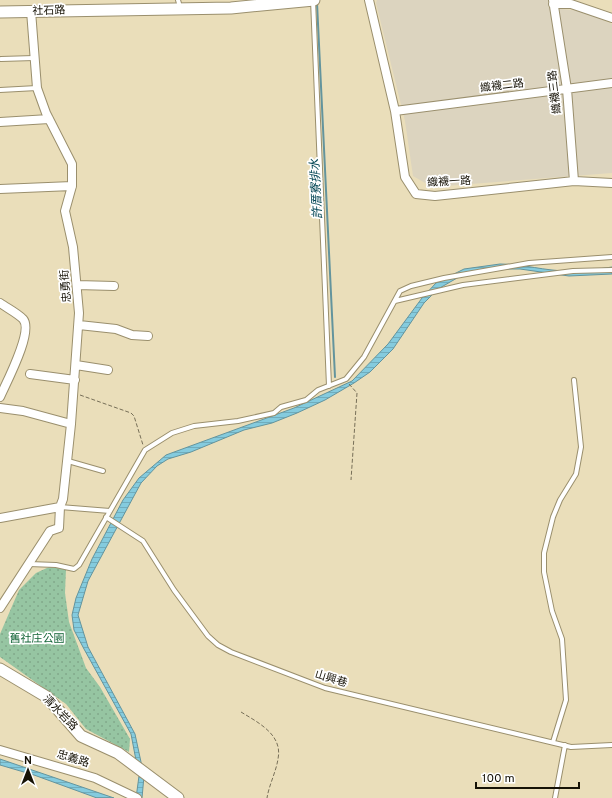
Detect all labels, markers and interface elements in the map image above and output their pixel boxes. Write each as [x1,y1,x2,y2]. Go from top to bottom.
street label: 社石路 [32,3,66,19]
street label: 織襪三路 [545,69,565,115]
street label: 織襪二路 [479,76,525,96]
water label: 許厝寮排水 [307,158,327,219]
street label: 織襪一路 [427,174,471,190]
street label: 忠勇街 [58,269,74,303]
park label: 舊社庄公園 [10,632,65,646]
street label: 山興巷 [313,667,349,691]
street label: 清水岩路 [40,692,80,734]
street label: 忠義路 [55,747,91,771]
north arrow [8,750,48,790]
text: N [24,754,32,768]
scale bar [476,764,579,790]
text: 100 m [482,771,515,787]

